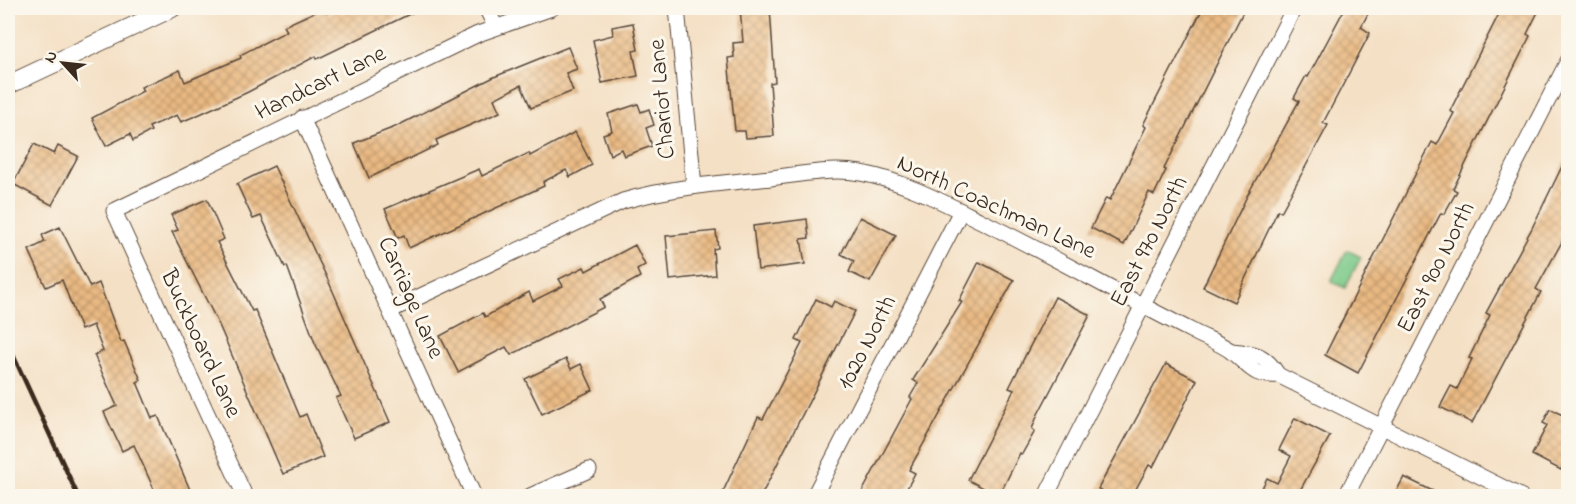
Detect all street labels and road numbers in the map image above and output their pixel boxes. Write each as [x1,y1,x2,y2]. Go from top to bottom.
street label: Handcart Lane [250,37,393,131]
street label: Chariot Lane [640,37,686,160]
street label: North Coachman Lane [891,146,1102,270]
street label: East 970 North [1102,170,1198,314]
street label: East 900 North [1389,196,1485,340]
street label: Carriage Lane [368,231,453,365]
street label: Buckboard Lane [150,263,250,424]
street label: 1020 North [829,290,907,396]

